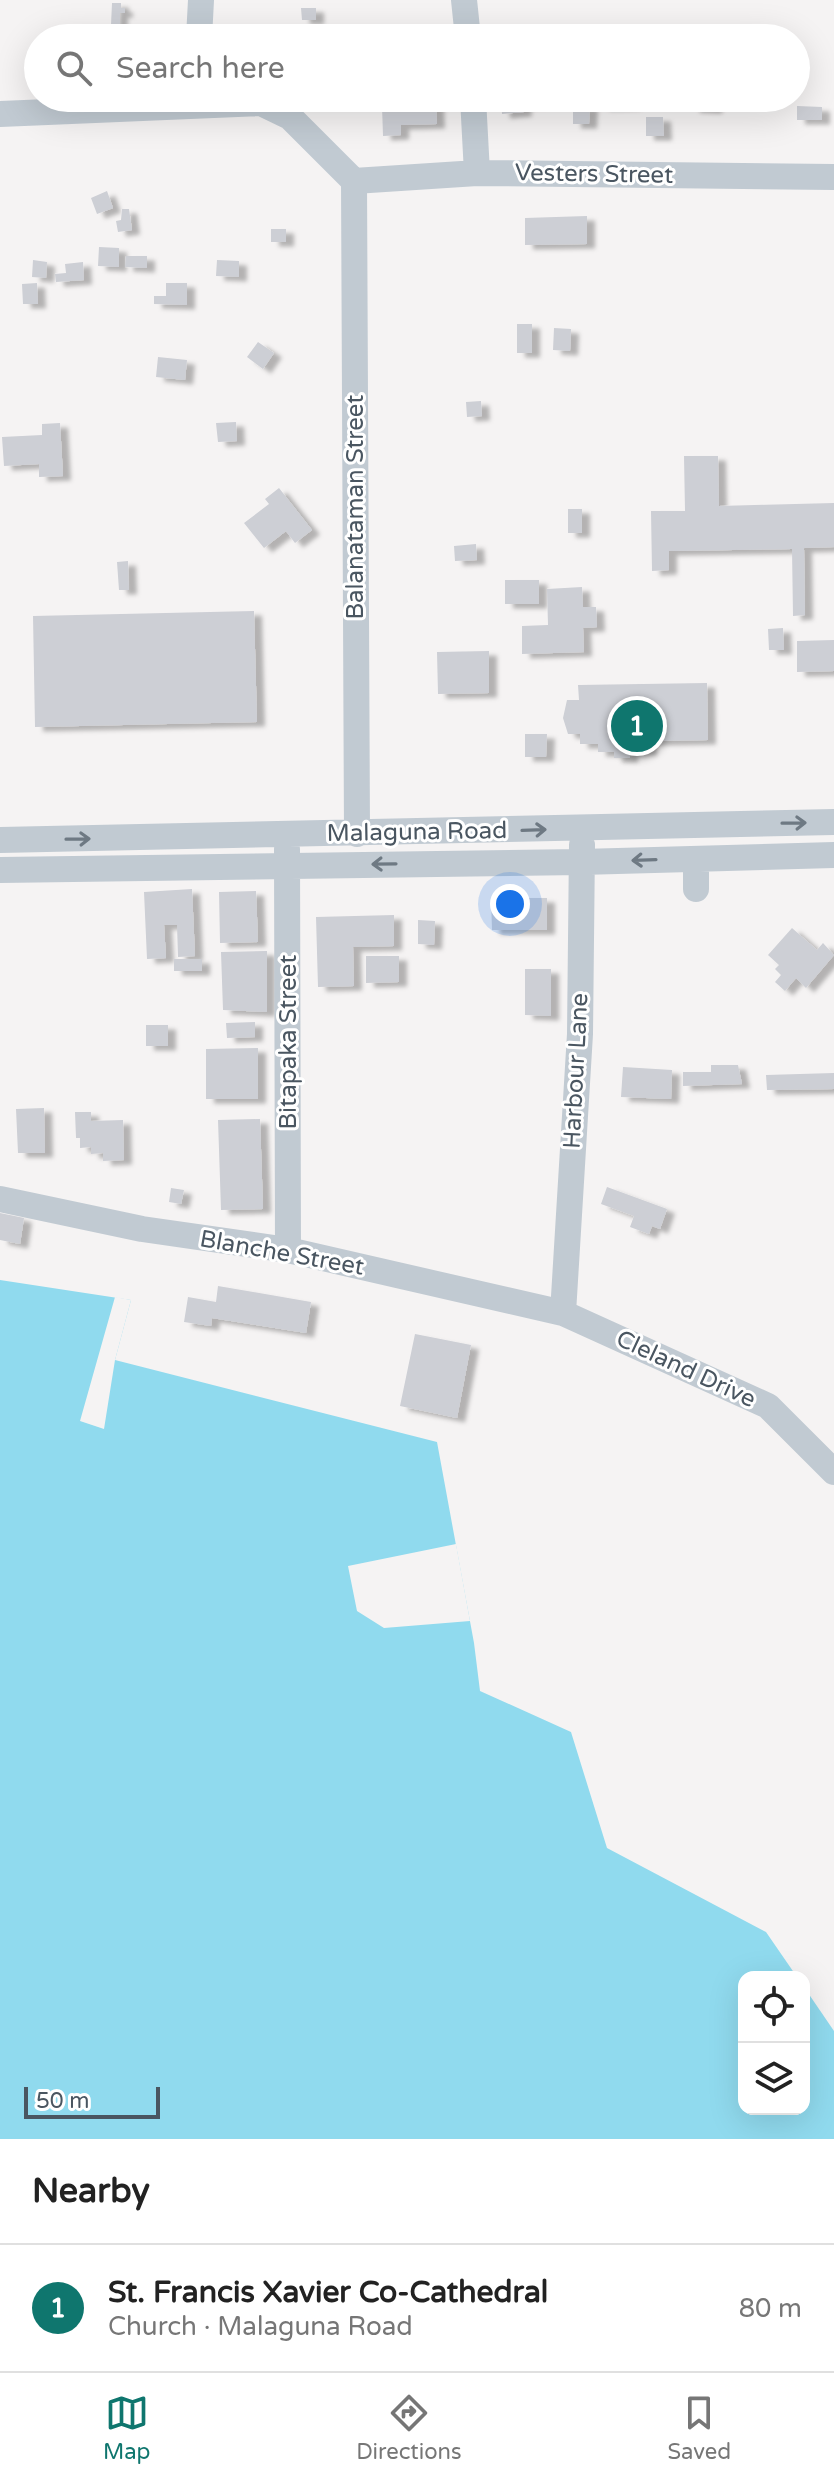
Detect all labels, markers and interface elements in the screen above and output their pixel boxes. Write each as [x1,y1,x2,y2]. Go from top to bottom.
search box [24,24,810,112]
icon: search [52,46,96,90]
text: Search here [116,50,285,87]
street label: Vesters Street [515,158,673,190]
street label: Balanataman Street [341,394,370,620]
pin: 1 [611,696,663,756]
street label: Malaguna Road [326,816,508,848]
one-way arrow [780,816,807,831]
one-way arrow [520,822,547,837]
one-way arrow [64,831,91,846]
one-way arrow [631,852,658,868]
one-way arrow [371,856,398,872]
your location [490,884,530,924]
street label: Bitapaka Street [274,955,303,1129]
street label: Harbour Lane [557,992,595,1150]
street label: Blanche Street [198,1224,366,1282]
street label: Cleland Drive [612,1324,760,1414]
map controls [738,1971,810,2115]
button: locate [738,1971,810,2043]
button: layers [738,2043,810,2115]
scale bar [24,2083,160,2119]
text: 50 m [36,2088,90,2114]
text: Nearby [32,2171,150,2212]
text: St. Francis Xavier Co-Cathedral [108,2274,548,2311]
text: 1 [50,2293,66,2324]
text: 80 m [739,2293,802,2324]
text: Church · Malaguna Road [108,2311,413,2342]
tab: Map [103,2391,150,2465]
tab: Directions [356,2391,462,2465]
tab: Saved [667,2391,731,2465]

